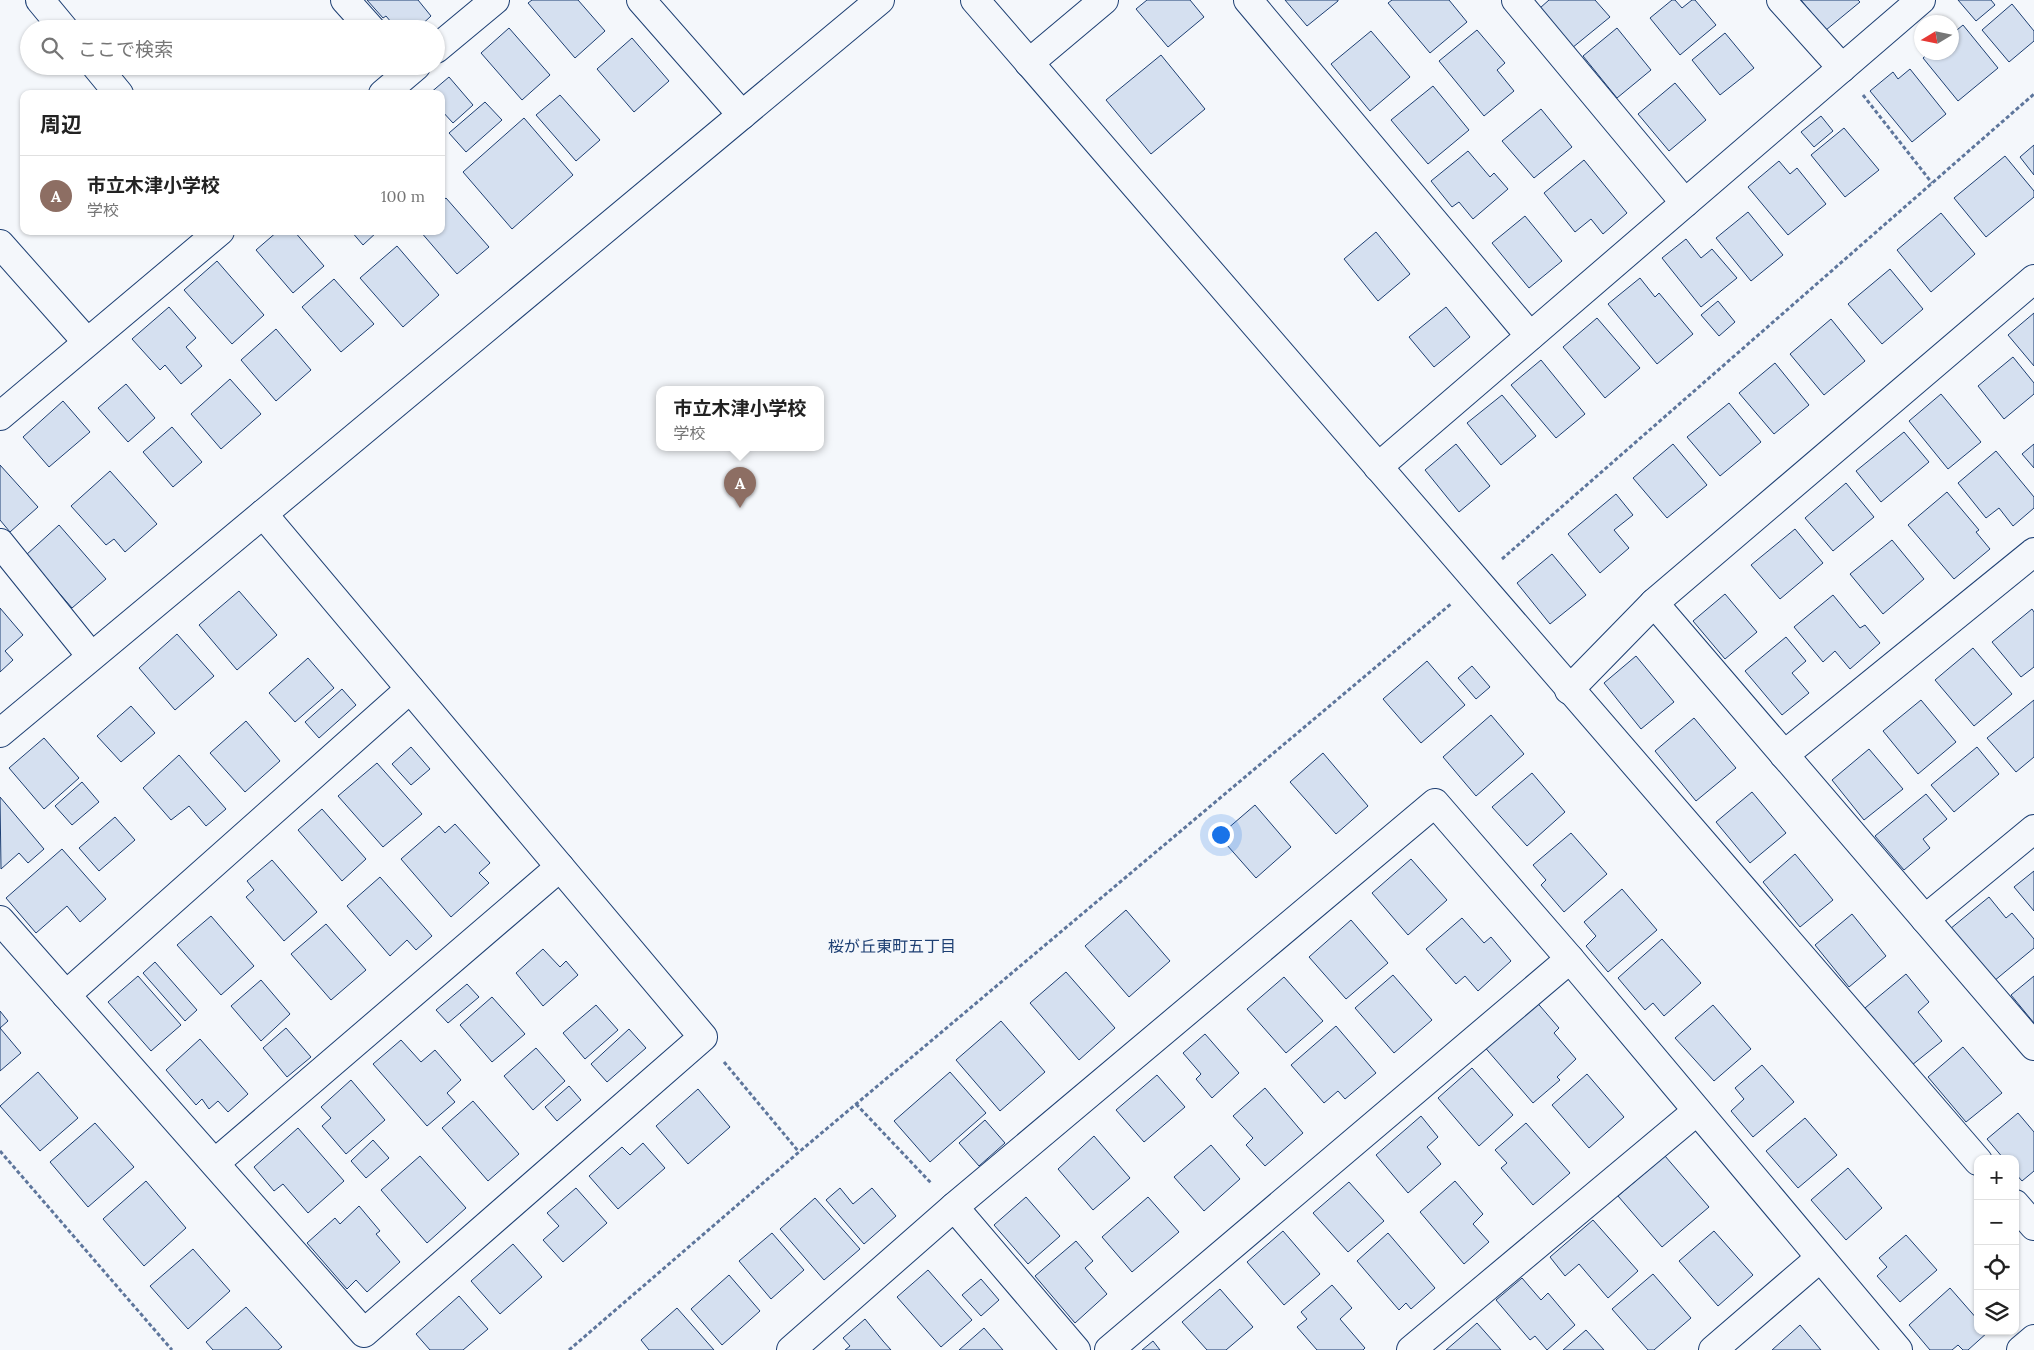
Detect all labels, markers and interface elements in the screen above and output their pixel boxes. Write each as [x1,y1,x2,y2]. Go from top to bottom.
north arrow [1914,15,1959,60]
search box [20,20,445,75]
icon: search [38,34,66,62]
text: ここで検索 [78,37,173,61]
text: 周辺 [40,111,82,138]
text: 市立木津小学校 [87,173,220,197]
text: A [51,186,61,206]
text: 100 m [381,186,425,206]
text: 学校 [87,200,119,220]
popup [656,386,824,451]
text: 市立木津小学校 [673,396,807,420]
text: 学校 [673,423,706,443]
pin: A [724,467,756,508]
your location [1208,822,1234,848]
district label: 桜が丘東町五丁目 [828,936,956,956]
map controls [1974,1155,2019,1335]
button: + [1974,1155,2019,1200]
button: − [1974,1200,2019,1245]
button: locate [1974,1245,2019,1290]
button: layers [1974,1290,2019,1335]

